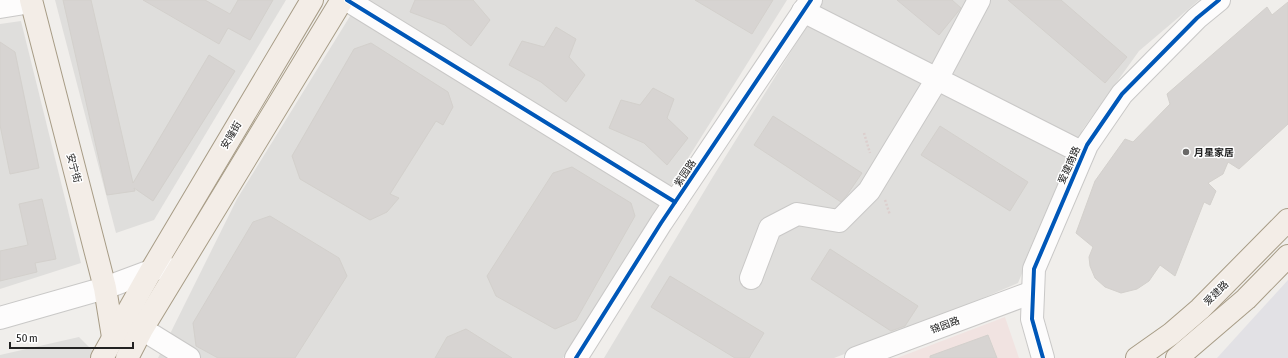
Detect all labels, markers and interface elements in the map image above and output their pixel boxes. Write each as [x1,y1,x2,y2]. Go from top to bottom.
street label: 安隆街 [219,119,243,151]
street label: 爱建南路 [1056,144,1082,186]
marker: 月星家居 [1181,147,1191,157]
place label: 月星家居 [1194,147,1234,158]
street label: 安宁街 [65,152,83,184]
street label: 紫园路 [672,157,698,189]
street label: 爱建路 [1202,279,1230,307]
street label: 锦园路 [929,315,961,335]
scale bar [10,324,133,350]
text: 50 m [16,331,38,345]

